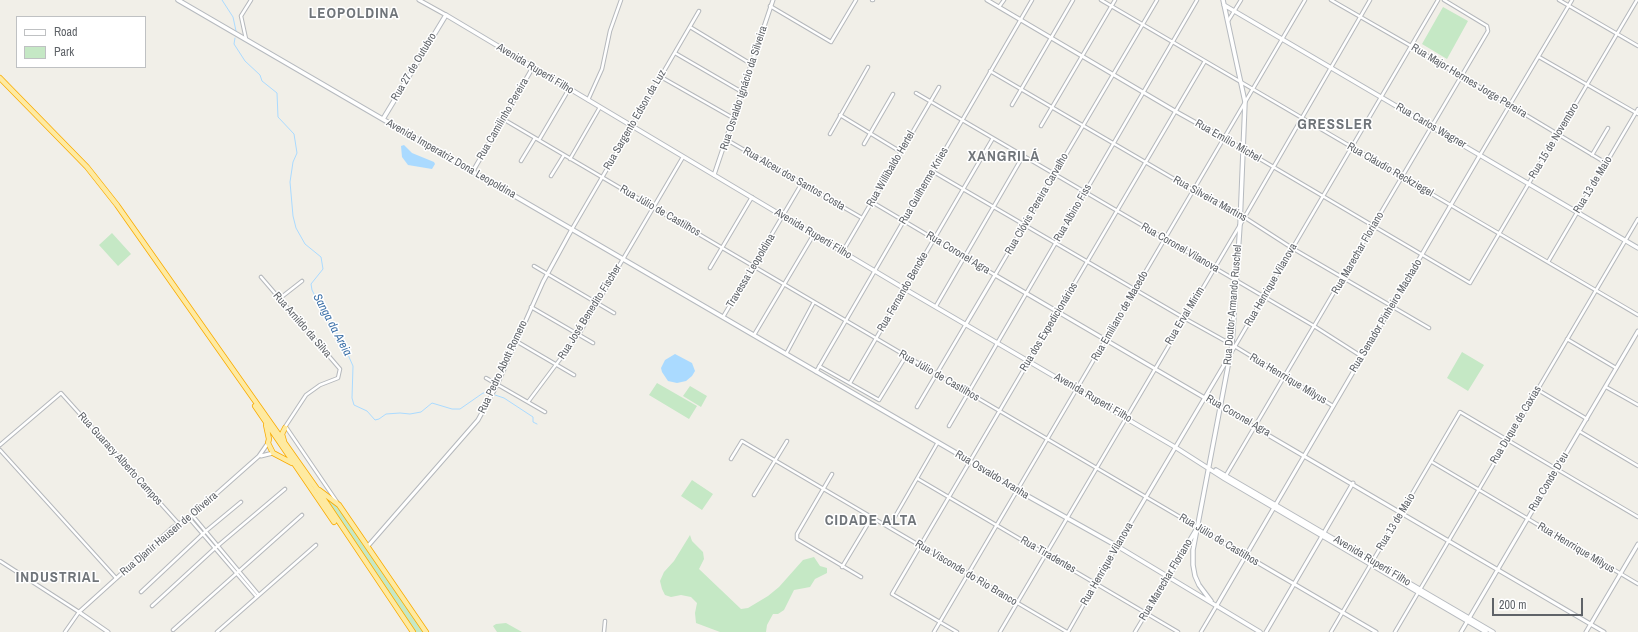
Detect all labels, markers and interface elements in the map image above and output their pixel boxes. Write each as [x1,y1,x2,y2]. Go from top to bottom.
district label: LEOPOLDINA [309,5,399,23]
legend [16,16,146,68]
text: Road [54,24,78,40]
street label: Rua Osvaldo Ignácio da Silveira [718,24,770,152]
street label: Rua 27 de Outubro [389,31,439,103]
street label: Avenida Ruperti Filho [494,41,576,97]
street label: Rua Major Hermes Jorge Pereira [1409,41,1529,121]
text: Park [54,44,74,60]
street label: Rua Sargento Edson da Luz [601,68,669,172]
street label: Rua Camilinho Pereira [474,76,532,162]
street label: Rua Carlos Wagner [1394,101,1468,151]
street label: Rua 15 de Novembro [1526,101,1582,181]
street label: Avenida Imperatriz Dona Leopoldina [384,116,518,202]
district label: GRESSLER [1297,116,1373,134]
street label: Rua Emílio Michel [1193,117,1263,165]
street label: Rua Willibaldo Hertel [864,129,918,209]
street label: Rua Cláudio Reckziegel [1345,140,1435,200]
street label: Rua Alceu dos Santos Costa [741,144,847,214]
street label: Rua Guilherme Knies [897,145,951,227]
district label: XANGRILÁ [968,148,1040,166]
street label: Rua Clóvis Pereira Carvalho [1003,151,1071,257]
street label: Rua 13 de Maio [1571,154,1615,216]
street label: Rua Silveira Martins [1171,173,1249,225]
street label: Rua Albino Fiss [1051,182,1095,244]
street label: Rua Júlio de Castilhos [617,183,703,239]
street label: Avenida Ruperti Filho [772,206,854,262]
street label: Rua Marechar Floriano [1329,210,1387,296]
street label: Rua Coronel Vilanova [1139,220,1221,276]
street label: Rua Coronel Agra [924,229,992,277]
street label: Travessa Leopoldina [724,232,778,310]
street label: Rua Henrique Vilanova [1242,241,1300,329]
street label: Rua Doutor Armando Ruschel [1221,244,1245,366]
street label: Rua Fernando Bencke [875,250,931,334]
street label: Rua Senador Pinheiro Machado [1347,257,1425,375]
street label: Rua José Benedito Fischer [555,262,625,362]
street label: Rua Emiliano de Macedo [1089,269,1151,363]
street label: Rua dos Expedicionários [1017,280,1081,374]
street label: Rua Erval Mirim [1163,285,1207,347]
street label: Rua Arnildo da Silva [270,289,334,361]
water label: Sanga da Areia [310,291,354,359]
street label: Rua Pedro Abott Romero [476,318,530,416]
street label: Rua Júlio de Castilhos [896,348,982,404]
street label: Rua Henrrique Milyus [1247,351,1329,407]
street label: Avenida Ruperti Filho [1052,370,1134,426]
street label: Rua Duque de Caxias [1487,384,1545,466]
street label: Rua Coronel Agra [1203,392,1273,440]
street label: Rua Guaracy Alberto Campos [75,410,165,508]
street label: Rua Osvaldo Aranha [953,448,1031,502]
street label: Rua Conde D'eu [1526,450,1572,514]
street label: Rua Djanir Hausen de Oliveira [118,489,220,579]
street label: Rua 13 de Maio [1374,491,1418,553]
street label: Rua Júlio de Castilhos [1177,511,1261,569]
district label: CIDADE ALTA [825,512,917,530]
street label: Rua Henrique Vilanova [1078,520,1136,608]
street label: Rua Henrrique Milyus [1535,520,1617,576]
street label: Avenida Ruperti Filho [1331,533,1413,589]
street label: Rua Tiradentes [1018,534,1078,576]
street label: Rua Visconde do Rio Branco [913,537,1019,609]
street label: Rua Marechar Floriano [1136,537,1196,623]
district label: INDUSTRIAL [16,569,100,587]
scale bar [1494,590,1585,616]
text: 200 m [1499,597,1526,613]

